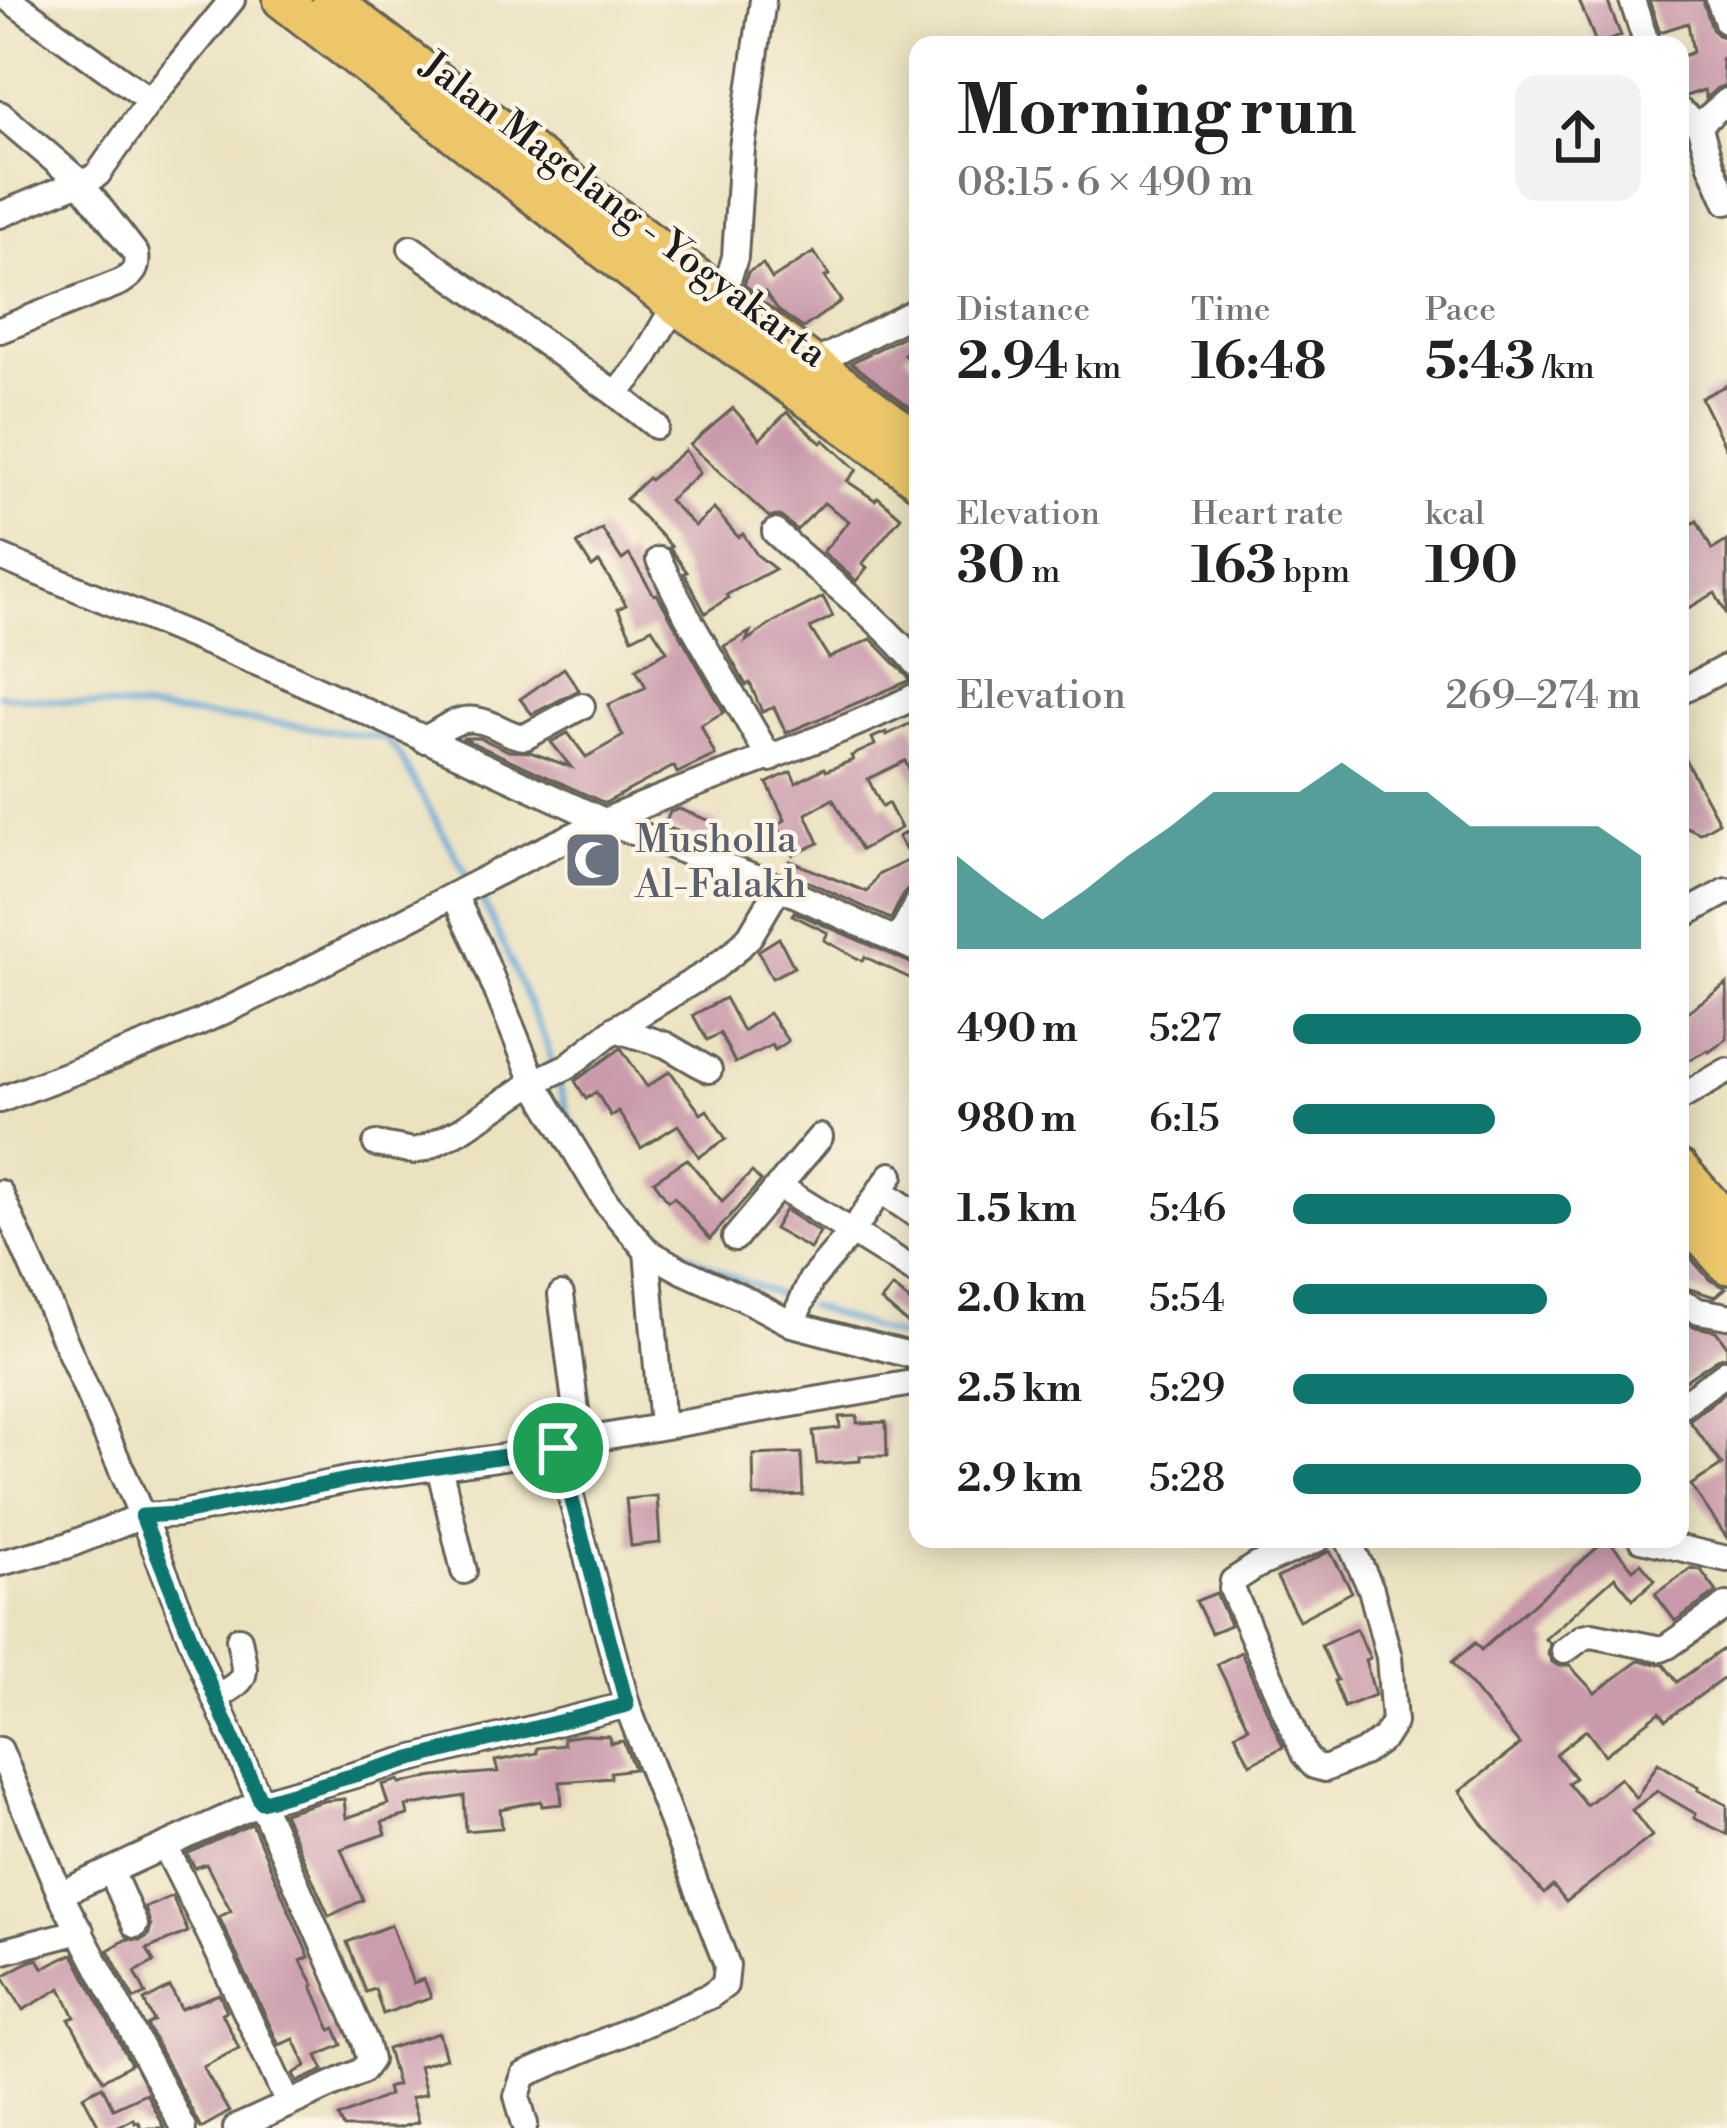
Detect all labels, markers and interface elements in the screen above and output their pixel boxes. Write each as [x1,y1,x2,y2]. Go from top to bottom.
street label: Jalan Magelang - Yogyakarta [409,40,836,379]
text: Morning run [957,72,1356,155]
button: share [1515,75,1641,201]
text: 08:15 · 6 × 490 m [957,159,1254,208]
text: Distance [957,290,1090,331]
text: Time [1191,290,1270,331]
text: Pace [1425,290,1496,331]
text: 2.94 [957,331,1069,395]
text: 16:48 [1191,331,1326,395]
text: 5:43 [1425,331,1535,395]
text: km [1069,348,1121,389]
text: /km [1535,348,1595,389]
text: Elevation [957,494,1100,535]
text: Heart rate [1191,494,1343,535]
text: kcal [1425,494,1485,535]
text: 30 [957,535,1025,599]
text: 163 [1191,535,1276,599]
text: 190 [1425,535,1518,599]
text: m [1025,552,1061,593]
text: bpm [1276,552,1350,593]
text: Elevation [957,672,1126,721]
text: 269–274 m [1446,672,1641,721]
place label: Musholla Al-Falakh [634,816,806,910]
mosque icon: Musholla Al-Falakh [562,829,624,891]
text: 490 m [957,1005,1078,1054]
text: 5:27 [1149,1005,1221,1054]
text: 980 m [957,1095,1077,1144]
text: 6:15 [1149,1095,1220,1144]
text: 1.5 km [957,1185,1077,1234]
text: 5:46 [1149,1185,1226,1234]
text: 2.0 km [957,1275,1086,1324]
text: 5:54 [1149,1275,1225,1324]
text: 2.5 km [957,1365,1082,1414]
text: 5:29 [1149,1365,1225,1414]
pin [507,1397,609,1499]
icon: arrive [525,1415,591,1481]
text: 2.9 km [957,1455,1082,1504]
text: 5:28 [1149,1455,1225,1504]

